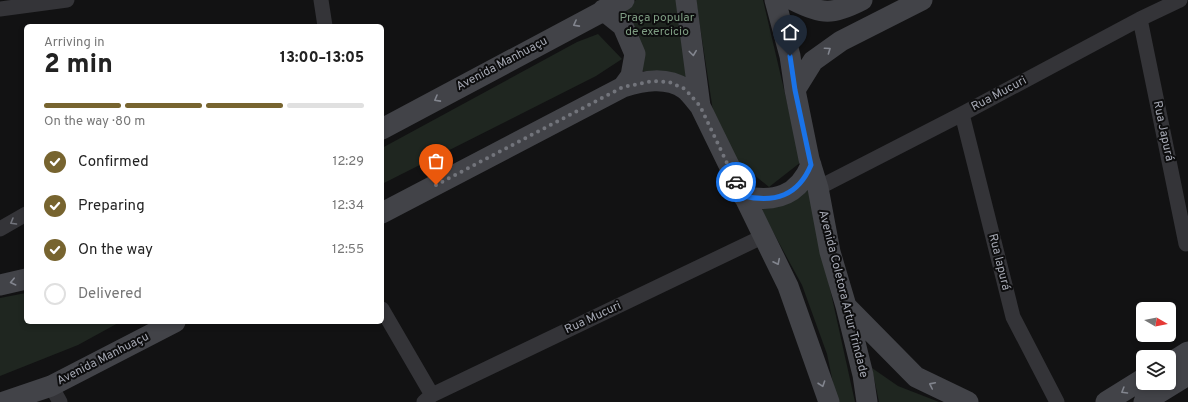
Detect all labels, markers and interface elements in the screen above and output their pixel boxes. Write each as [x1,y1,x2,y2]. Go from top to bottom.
park label: Praça popular de exercicio [620,10,695,40]
pin [773,15,807,56]
one-way arrow [573,19,581,27]
icon: home [779,21,801,43]
street label: Avenida Manhuaçu [454,33,550,95]
text: Arriving in [44,35,105,51]
one-way arrow [824,47,831,55]
text: 2 min [44,49,113,82]
text: 13:00–13:05 [280,49,364,68]
one-way arrow [688,50,697,56]
street label: Rua Mucuri [969,73,1029,115]
one-way arrow [434,95,441,102]
street label: Rua Japurá [1149,99,1177,163]
text: On the way · 80 m [44,114,145,130]
pin [419,144,453,185]
icon: bag [425,150,447,172]
icon: check [44,151,66,173]
text: Confirmed [78,153,149,172]
text: 12:29 [333,154,364,170]
courier [716,162,756,202]
icon: car [725,171,747,193]
icon: check [44,195,66,217]
text: Preparing [78,197,145,216]
text: 12:34 [332,198,364,214]
street label: Avenida Coletora Artur Trindade [814,209,872,379]
one-way arrow [10,217,17,224]
street label: Rua Iapurá [984,232,1014,292]
icon: check [44,239,66,261]
text: On the way [78,241,153,260]
text: 12:55 [332,242,364,258]
one-way arrow [772,258,780,265]
one-way arrow [10,277,17,286]
text: Delivered [78,285,142,304]
street label: Rua Mucuri [562,298,624,338]
north arrow [1136,302,1176,342]
map controls [1136,302,1176,390]
street label: Avenida Manhuaçu [54,329,152,389]
button: layers [1136,350,1176,390]
one-way arrow [818,380,826,387]
one-way arrow [929,382,937,390]
one-way arrow [1121,386,1128,393]

